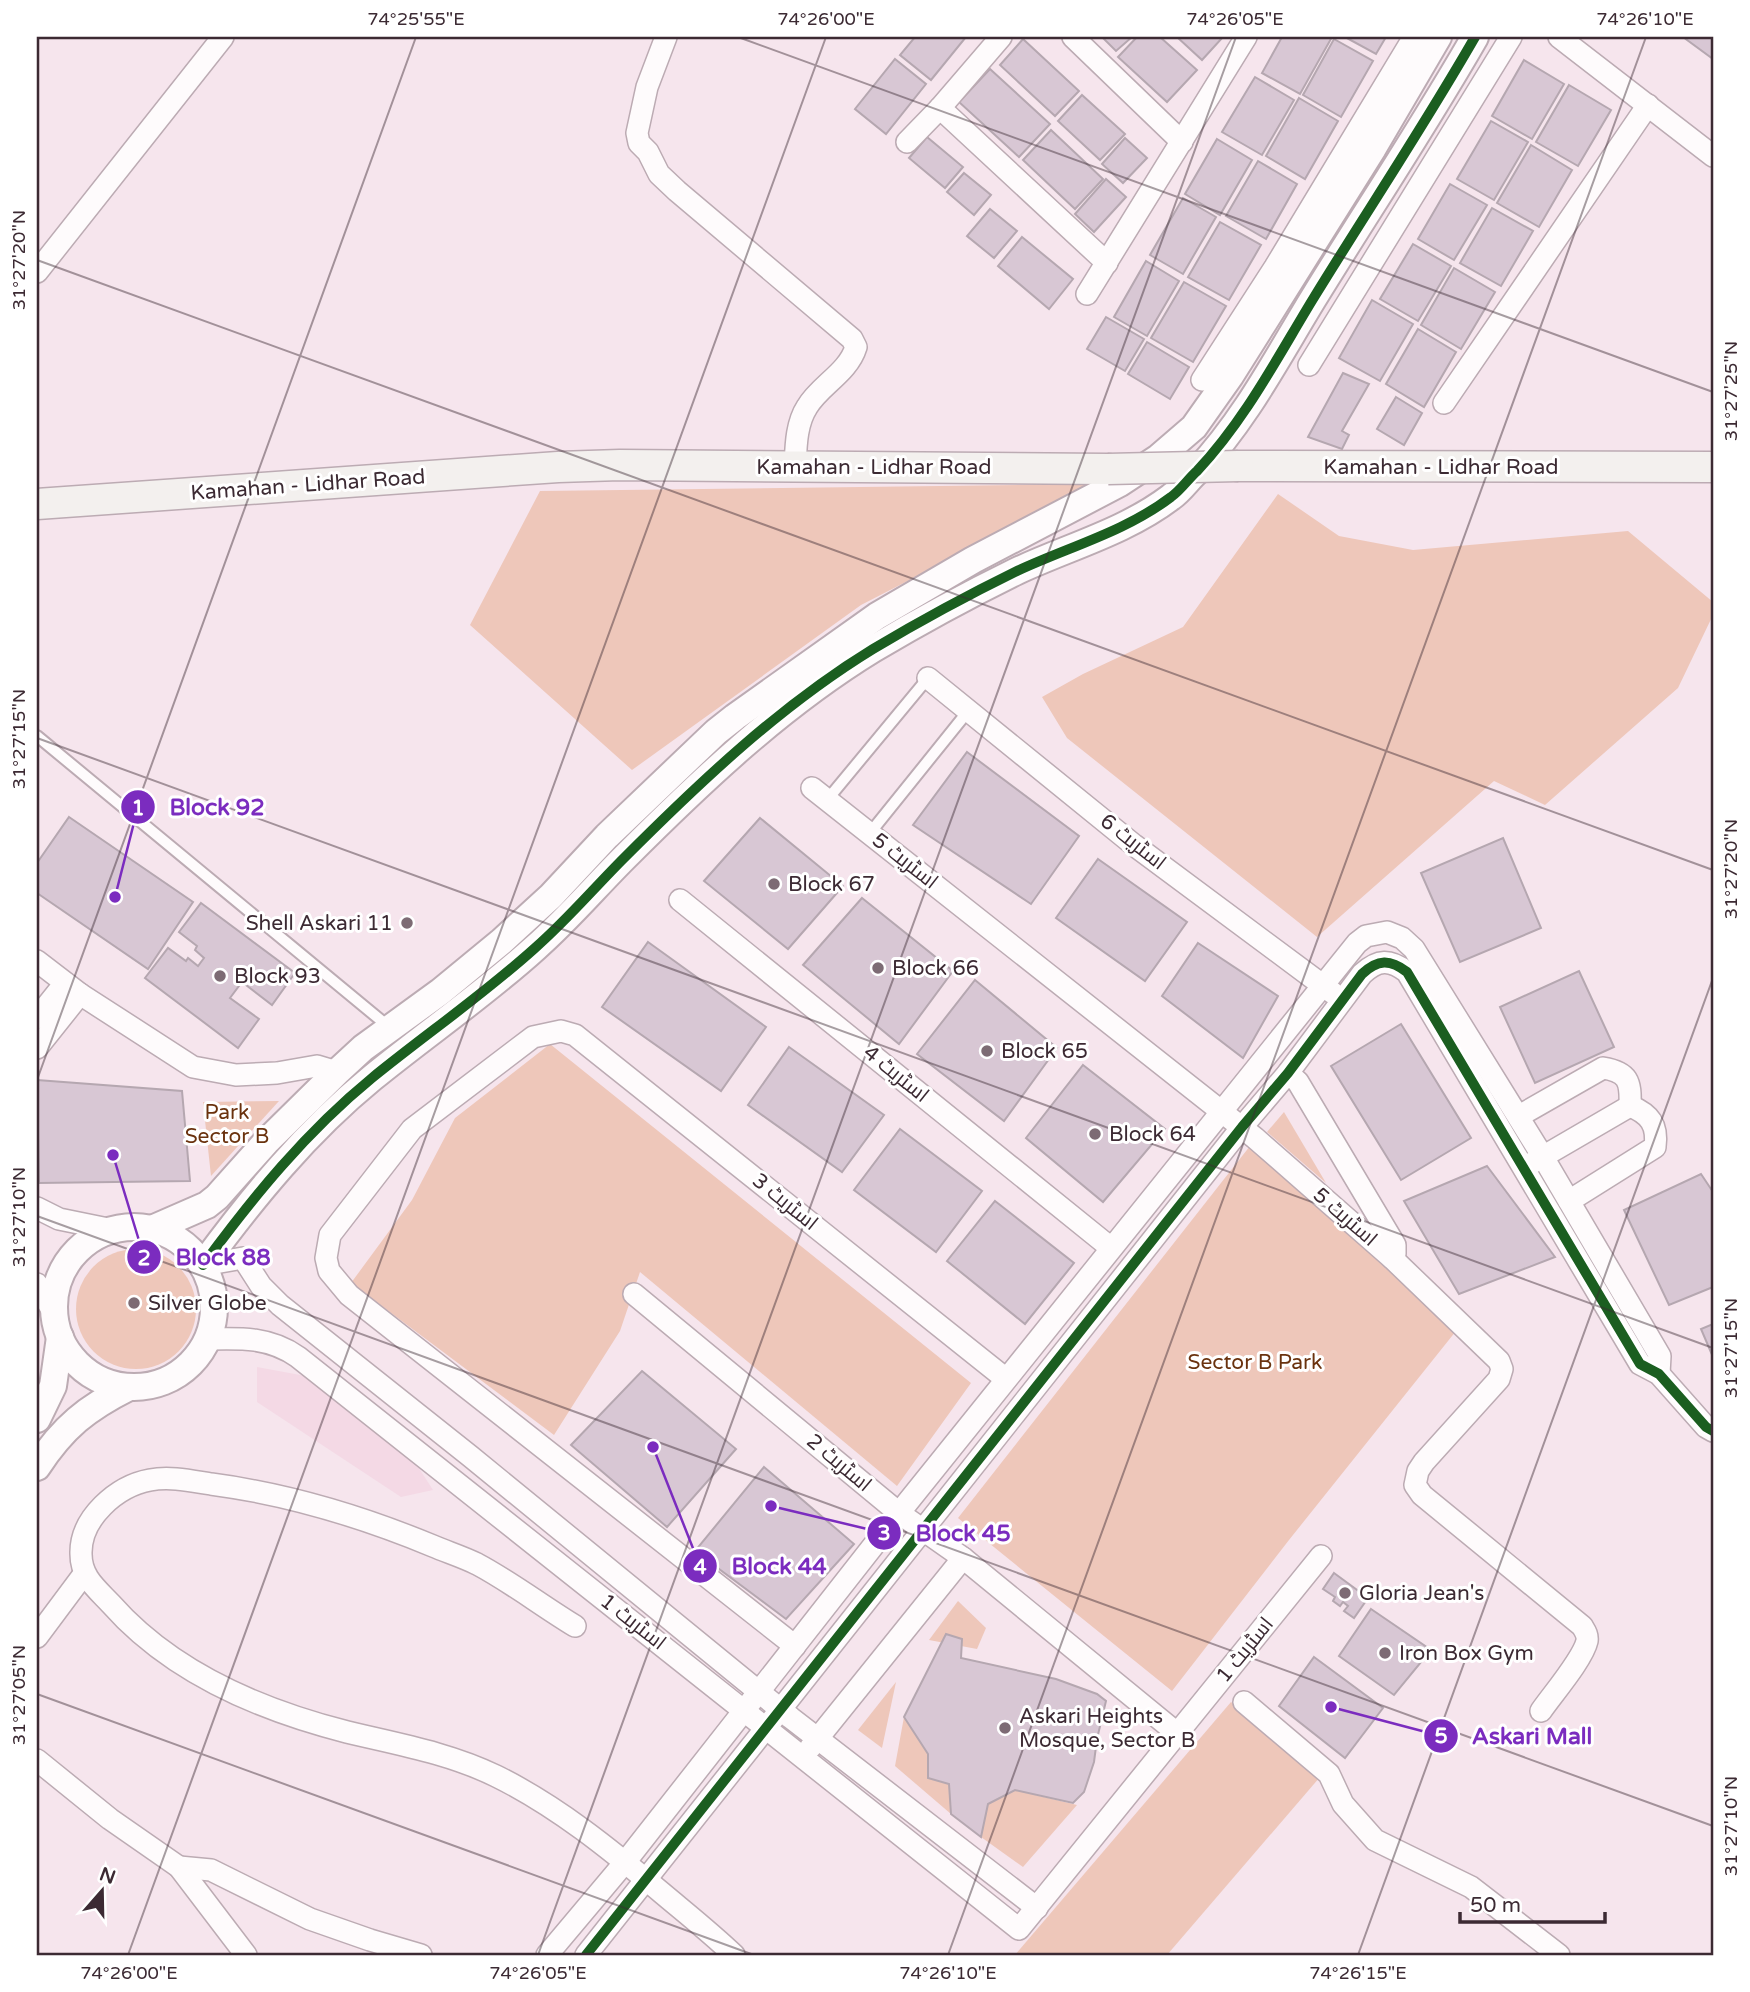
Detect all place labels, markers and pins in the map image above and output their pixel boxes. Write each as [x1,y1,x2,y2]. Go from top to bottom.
callout: Block 92 [120,785,278,829]
place label: Block 67 [788,872,875,897]
marker: Block 67 [766,876,782,892]
place label: Shell Askari 11 [246,911,393,936]
marker: Shell Askari 11 [399,915,415,931]
place label: Block 66 [892,956,979,981]
marker: Block 66 [870,960,886,976]
place label: Block 93 [234,964,321,989]
marker: Block 93 [212,968,228,984]
place label: Block 65 [1001,1039,1088,1064]
marker: Block 65 [979,1043,995,1059]
place label: Block 64 [1109,1122,1196,1147]
marker: Block 64 [1087,1126,1103,1142]
callout: Block 88 [127,1235,285,1279]
place label: Silver Globe [148,1291,267,1316]
marker: Silver Globe [126,1295,142,1311]
callout: Block 45 [866,1511,1024,1555]
callout: Block 44 [683,1544,841,1588]
place label: Gloria Jean's [1359,1581,1484,1606]
marker: Gloria Jean's [1337,1585,1353,1601]
place label: Iron Box Gym [1399,1641,1534,1666]
marker: Iron Box Gym [1377,1645,1393,1661]
place label: Askari Heights Mosque, Sector B [1019,1704,1195,1753]
callout: Askari Mall [1423,1714,1607,1758]
marker: Askari Heights Mosque, Sector B [997,1720,1013,1736]

